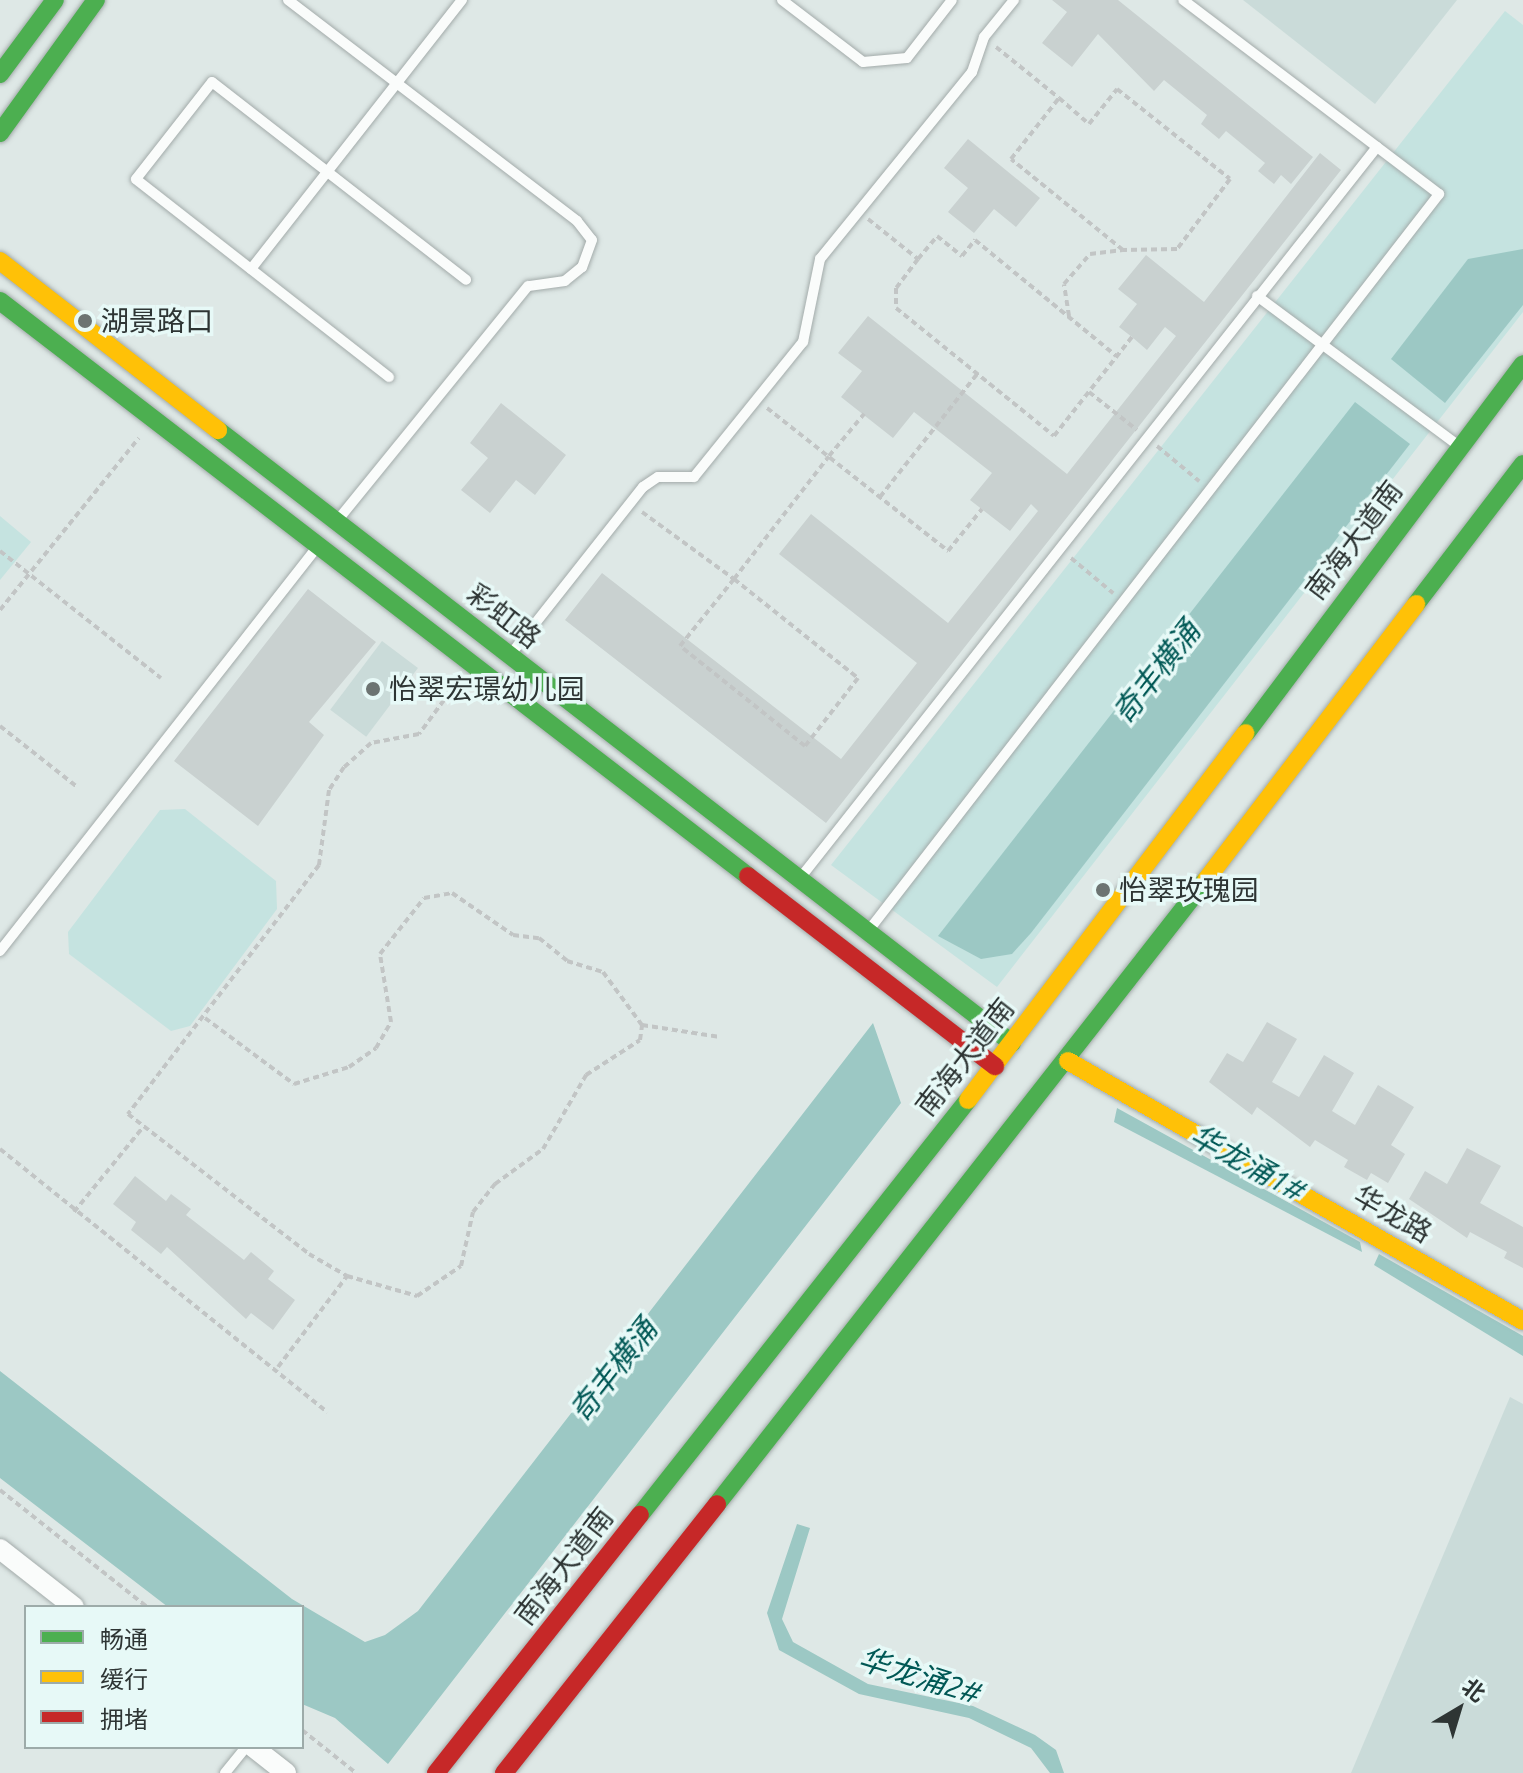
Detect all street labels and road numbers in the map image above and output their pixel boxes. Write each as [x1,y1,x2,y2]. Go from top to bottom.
street label: 南海大道南 [1298,474,1410,606]
street label: 彩虹路 [461,577,547,655]
street label: 南海大道南 [909,991,1021,1123]
street label: 华龙路 [1348,1178,1438,1250]
street label: 南海大道南 [508,1500,620,1632]

